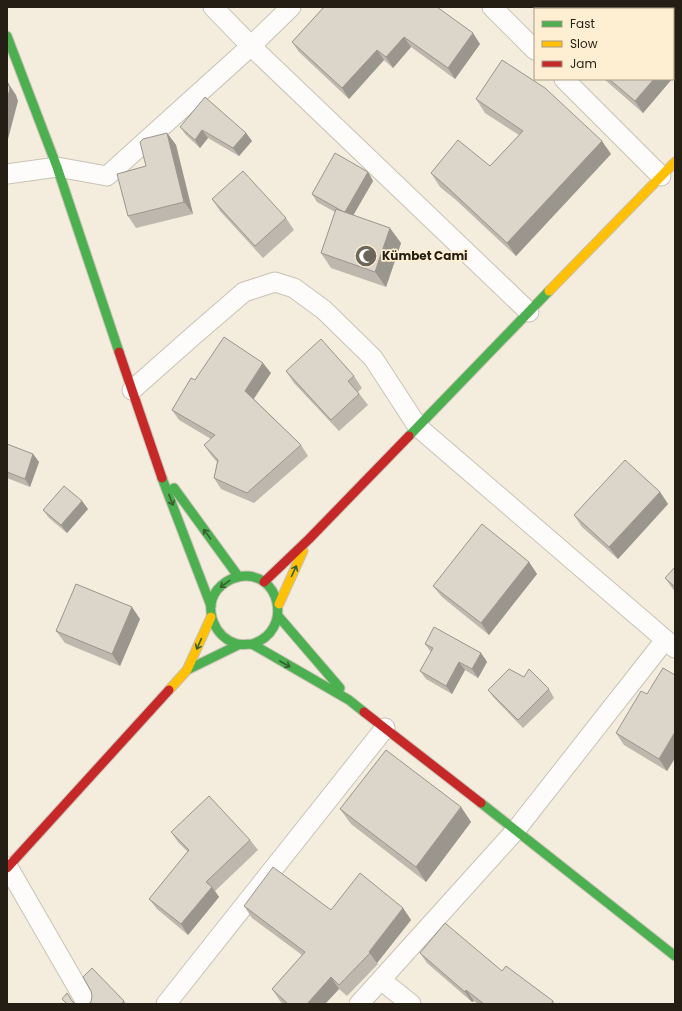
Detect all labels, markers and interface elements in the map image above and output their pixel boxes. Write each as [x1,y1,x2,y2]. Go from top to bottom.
legend [534,8,674,80]
text: Fast [570,15,595,32]
text: Slow [570,35,598,52]
text: Jam [570,55,597,72]
mosque icon: Kümbet Cami [353,243,379,269]
place label: Kümbet Cami [382,247,468,264]
one-way arrow [167,494,175,506]
one-way arrow [203,528,211,539]
one-way arrow [291,566,298,578]
one-way arrow [220,579,231,588]
one-way arrow [195,637,202,649]
one-way arrow [279,660,291,668]

